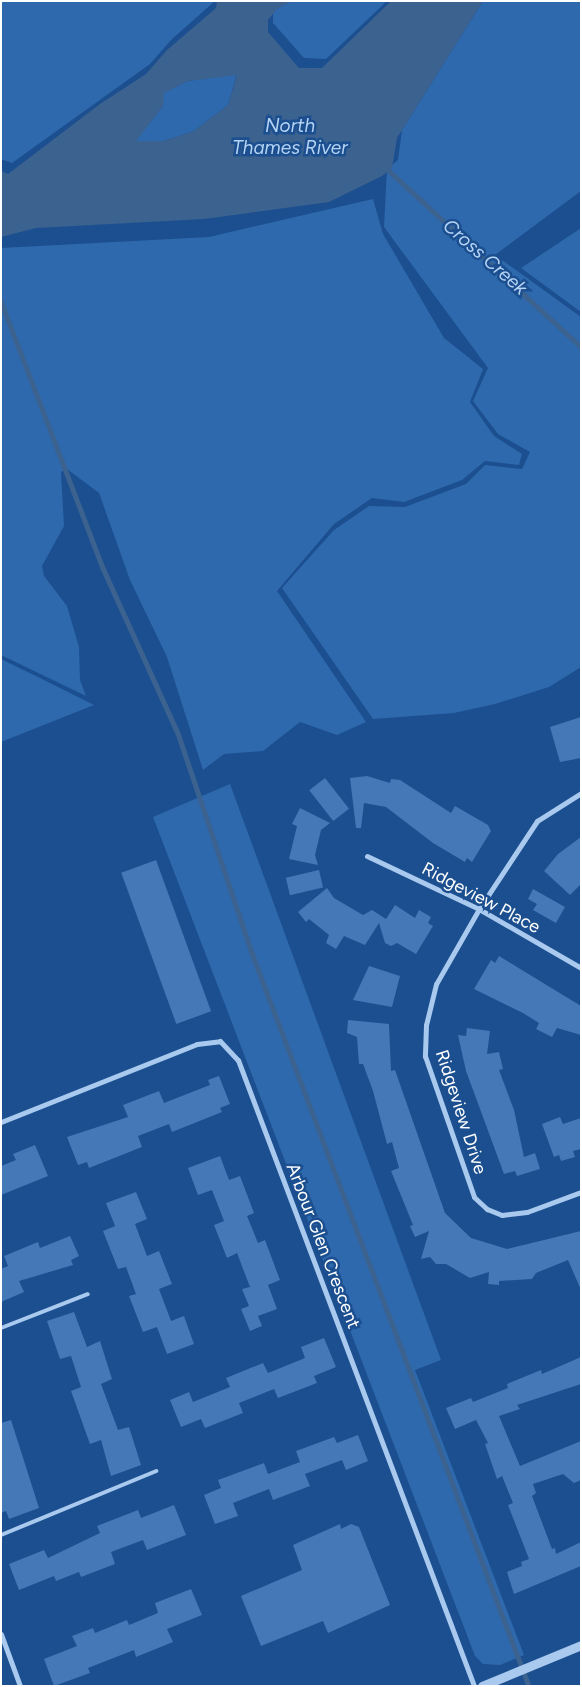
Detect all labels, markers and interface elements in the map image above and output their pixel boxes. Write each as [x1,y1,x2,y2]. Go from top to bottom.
water label: North Thames River [232,115,348,159]
water label: Cross Creek [438,214,532,300]
street label: Ridgeview Place [418,858,544,938]
street label: Ridgeview Drive [431,1047,491,1177]
street label: Arbour Glen Crescent [281,1160,365,1332]

